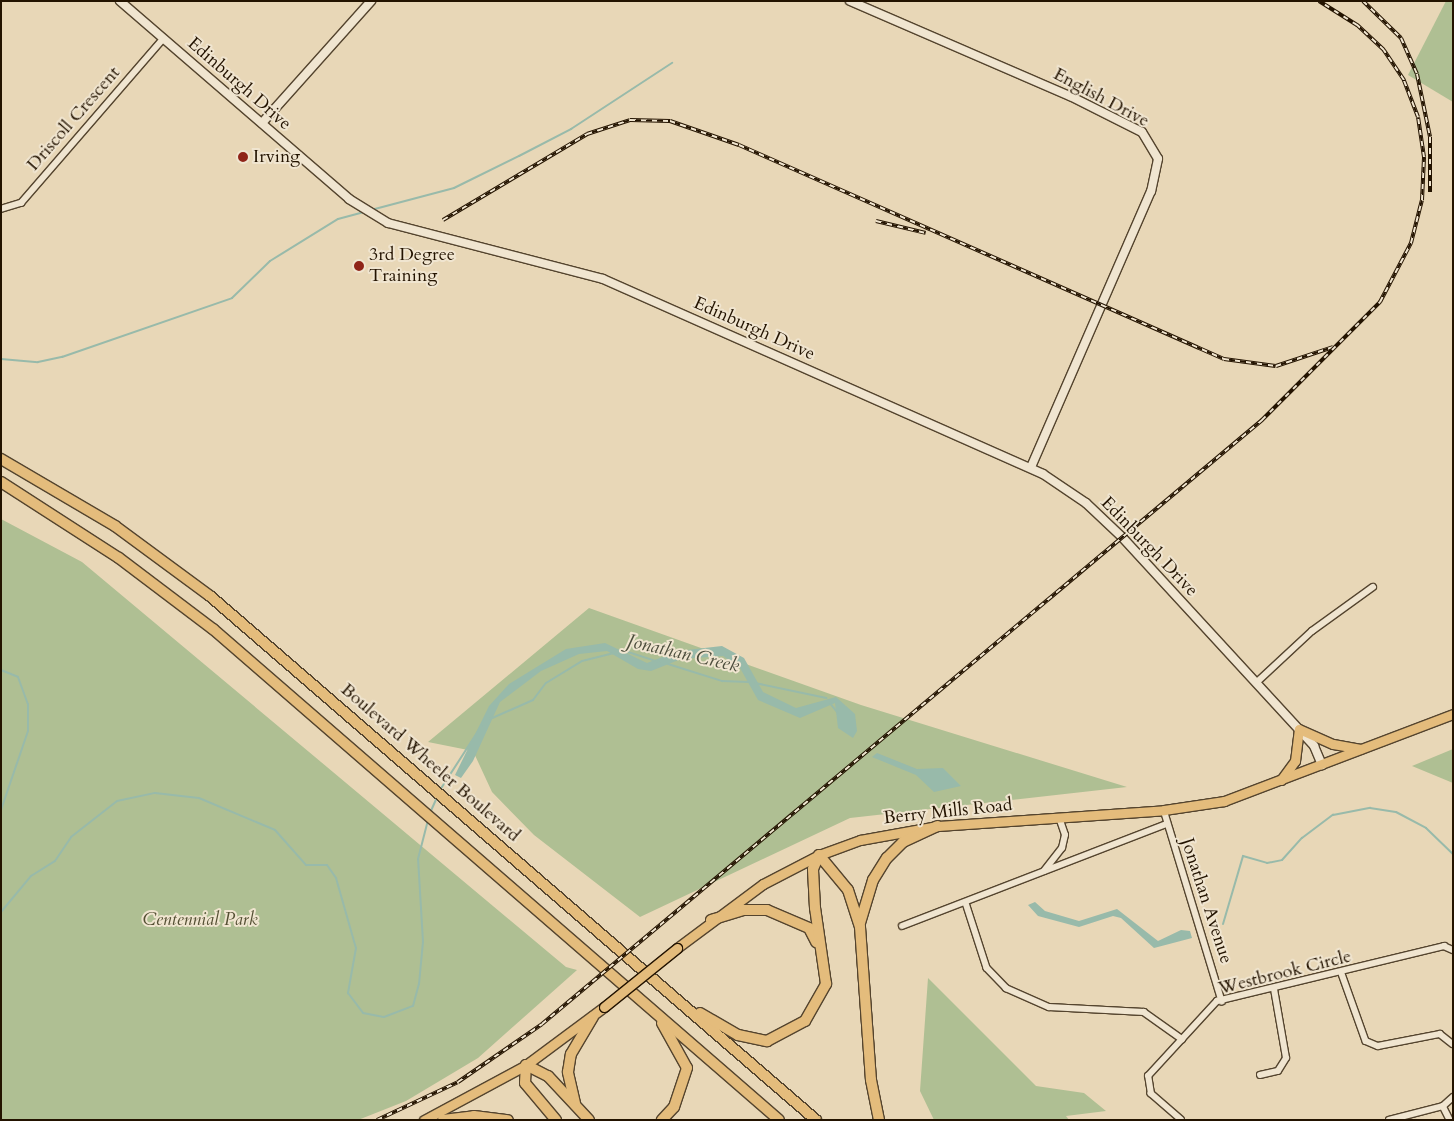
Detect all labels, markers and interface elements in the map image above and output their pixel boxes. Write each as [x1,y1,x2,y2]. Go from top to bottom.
street label: Edinburgh Drive [183,33,295,135]
street label: Driscoll Crescent [23,62,125,176]
street label: English Drive [1049,64,1153,132]
place label: Irving [253,146,300,168]
marker: Irving [237,151,249,163]
place label: 3rd Degree Training [369,245,455,288]
marker: 3rd Degree Training [353,260,365,272]
street label: Edinburgh Drive [690,293,818,365]
street label: Edinburgh Drive [1096,493,1202,601]
water label: Jonathan Creek [625,630,741,678]
street label: Boulevard Wheeler Boulevard [336,679,524,847]
street label: Berry Mills Road [882,794,1014,830]
street label: Jonathan Avenue [1176,836,1236,966]
park label: Centennial Park [142,909,258,931]
street label: Westbrook Circle [1216,946,1354,1000]

